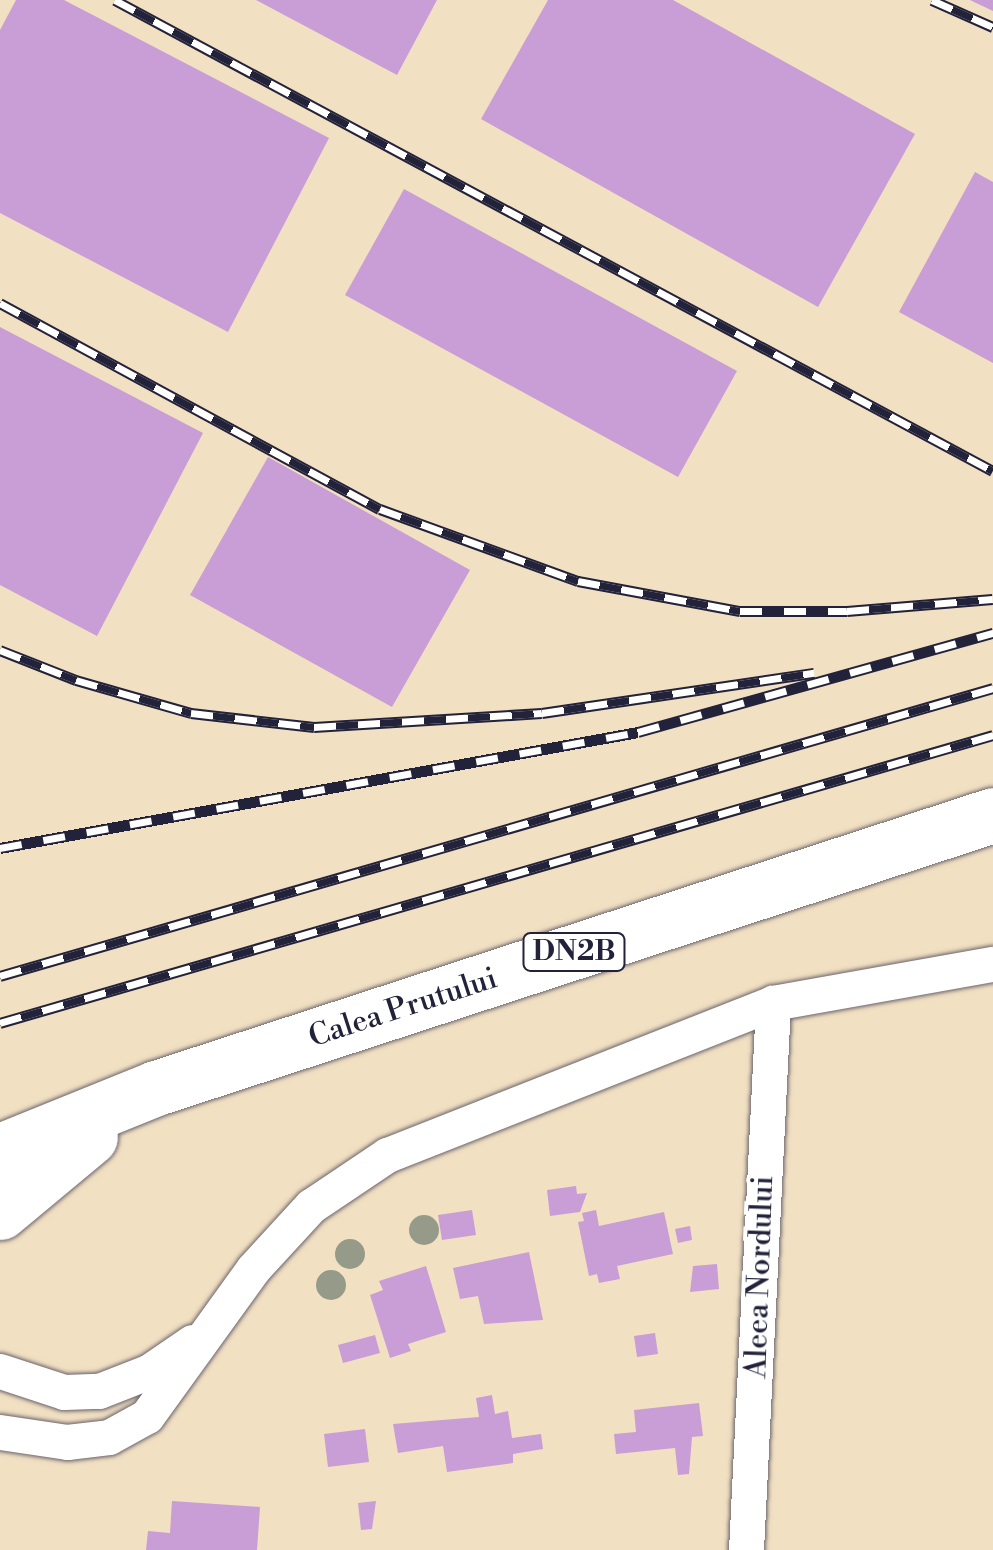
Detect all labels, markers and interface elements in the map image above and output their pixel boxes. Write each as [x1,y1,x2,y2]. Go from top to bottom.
road number: DN2B [522,929,626,975]
street label: Calea Prutului [304,961,502,1055]
street label: Aleea Nordului [738,1175,782,1379]

